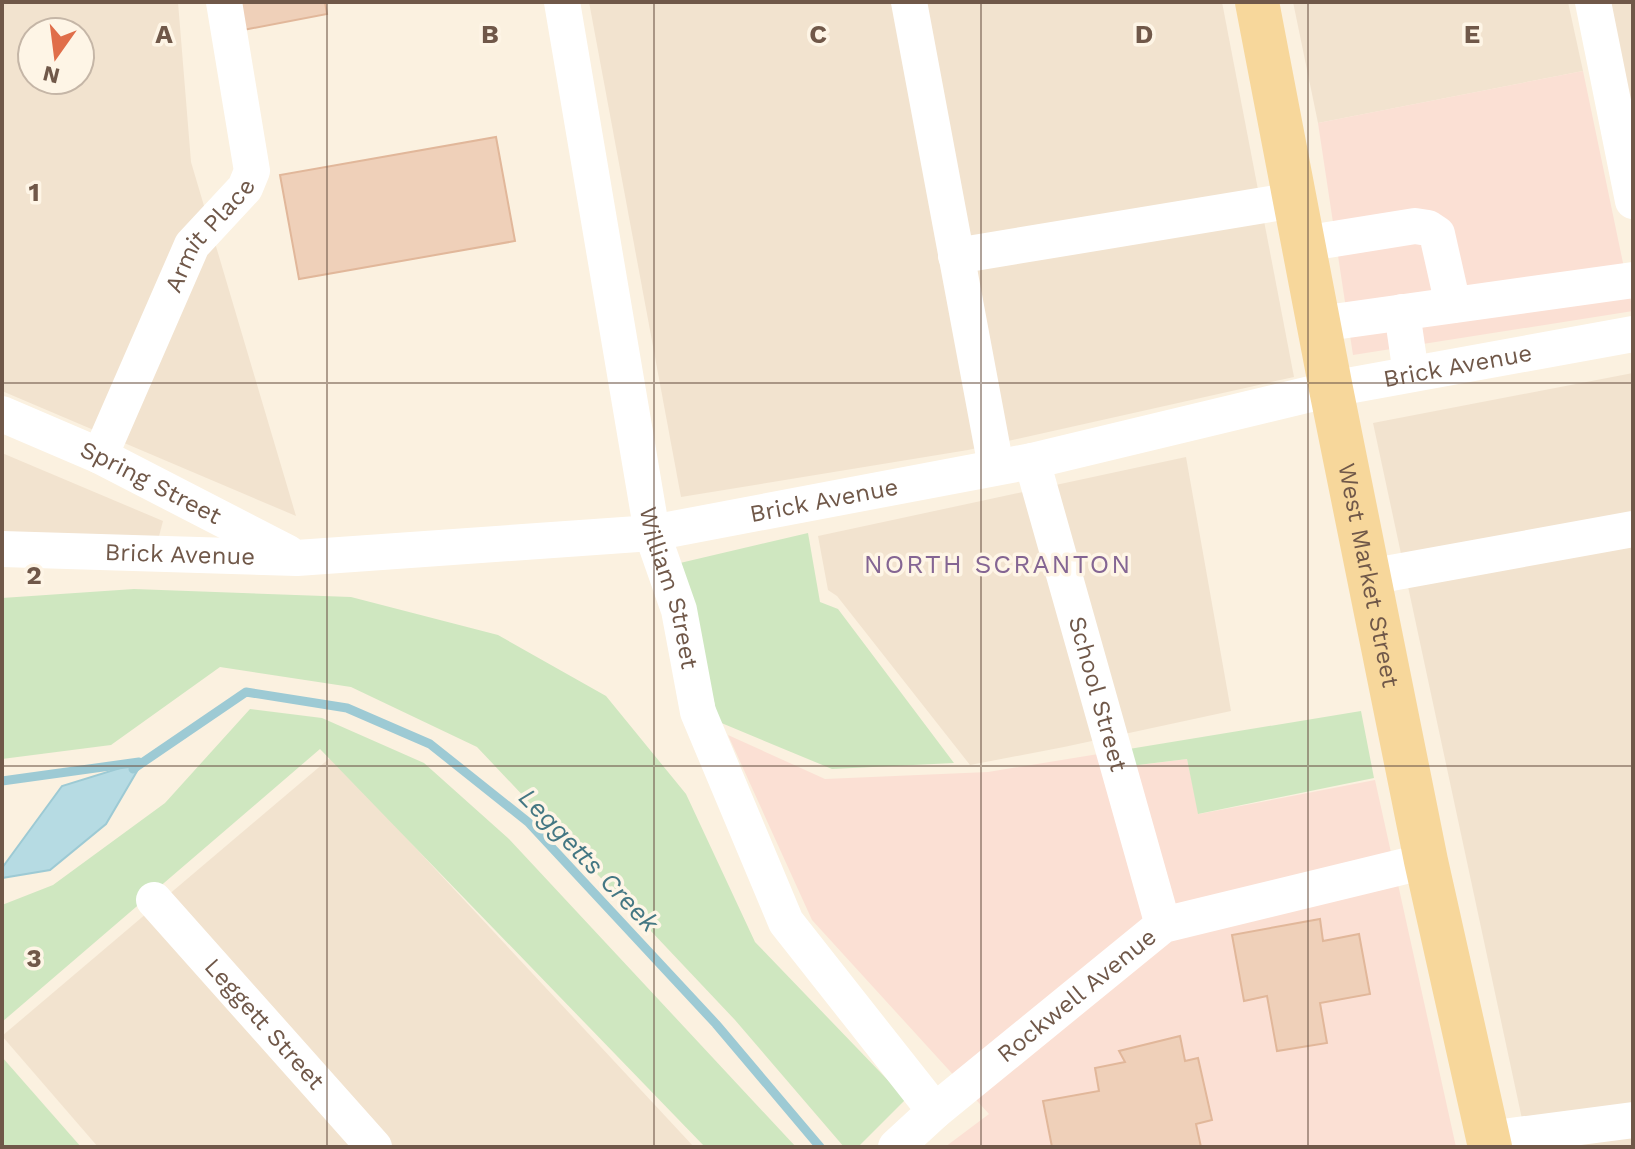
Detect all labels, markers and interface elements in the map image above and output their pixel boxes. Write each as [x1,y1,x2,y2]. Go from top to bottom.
north arrow [16,16,96,96]
text: A [155,19,173,49]
text: B [481,19,499,49]
text: C [809,19,827,49]
text: D [1135,19,1153,49]
text: E [1464,19,1480,49]
text: N [40,61,62,89]
street label: Armit Place [159,175,261,297]
text: 1 [28,177,40,207]
street label: Brick Avenue [1381,339,1534,393]
street label: Spring Street [76,435,226,530]
street label: West Market Street [1332,461,1405,690]
street label: Brick Avenue [747,473,901,528]
street label: William Street [634,505,704,671]
street label: Brick Avenue [104,538,256,571]
district label: NORTH SCRANTON [864,549,1132,579]
text: 2 [26,560,42,590]
street label: School Street [1063,613,1133,774]
water label: Leggetts Creek [513,782,666,939]
street label: Rockwell Avenue [992,922,1162,1068]
text: 3 [26,943,42,973]
street label: Leggett Street [199,953,330,1095]

